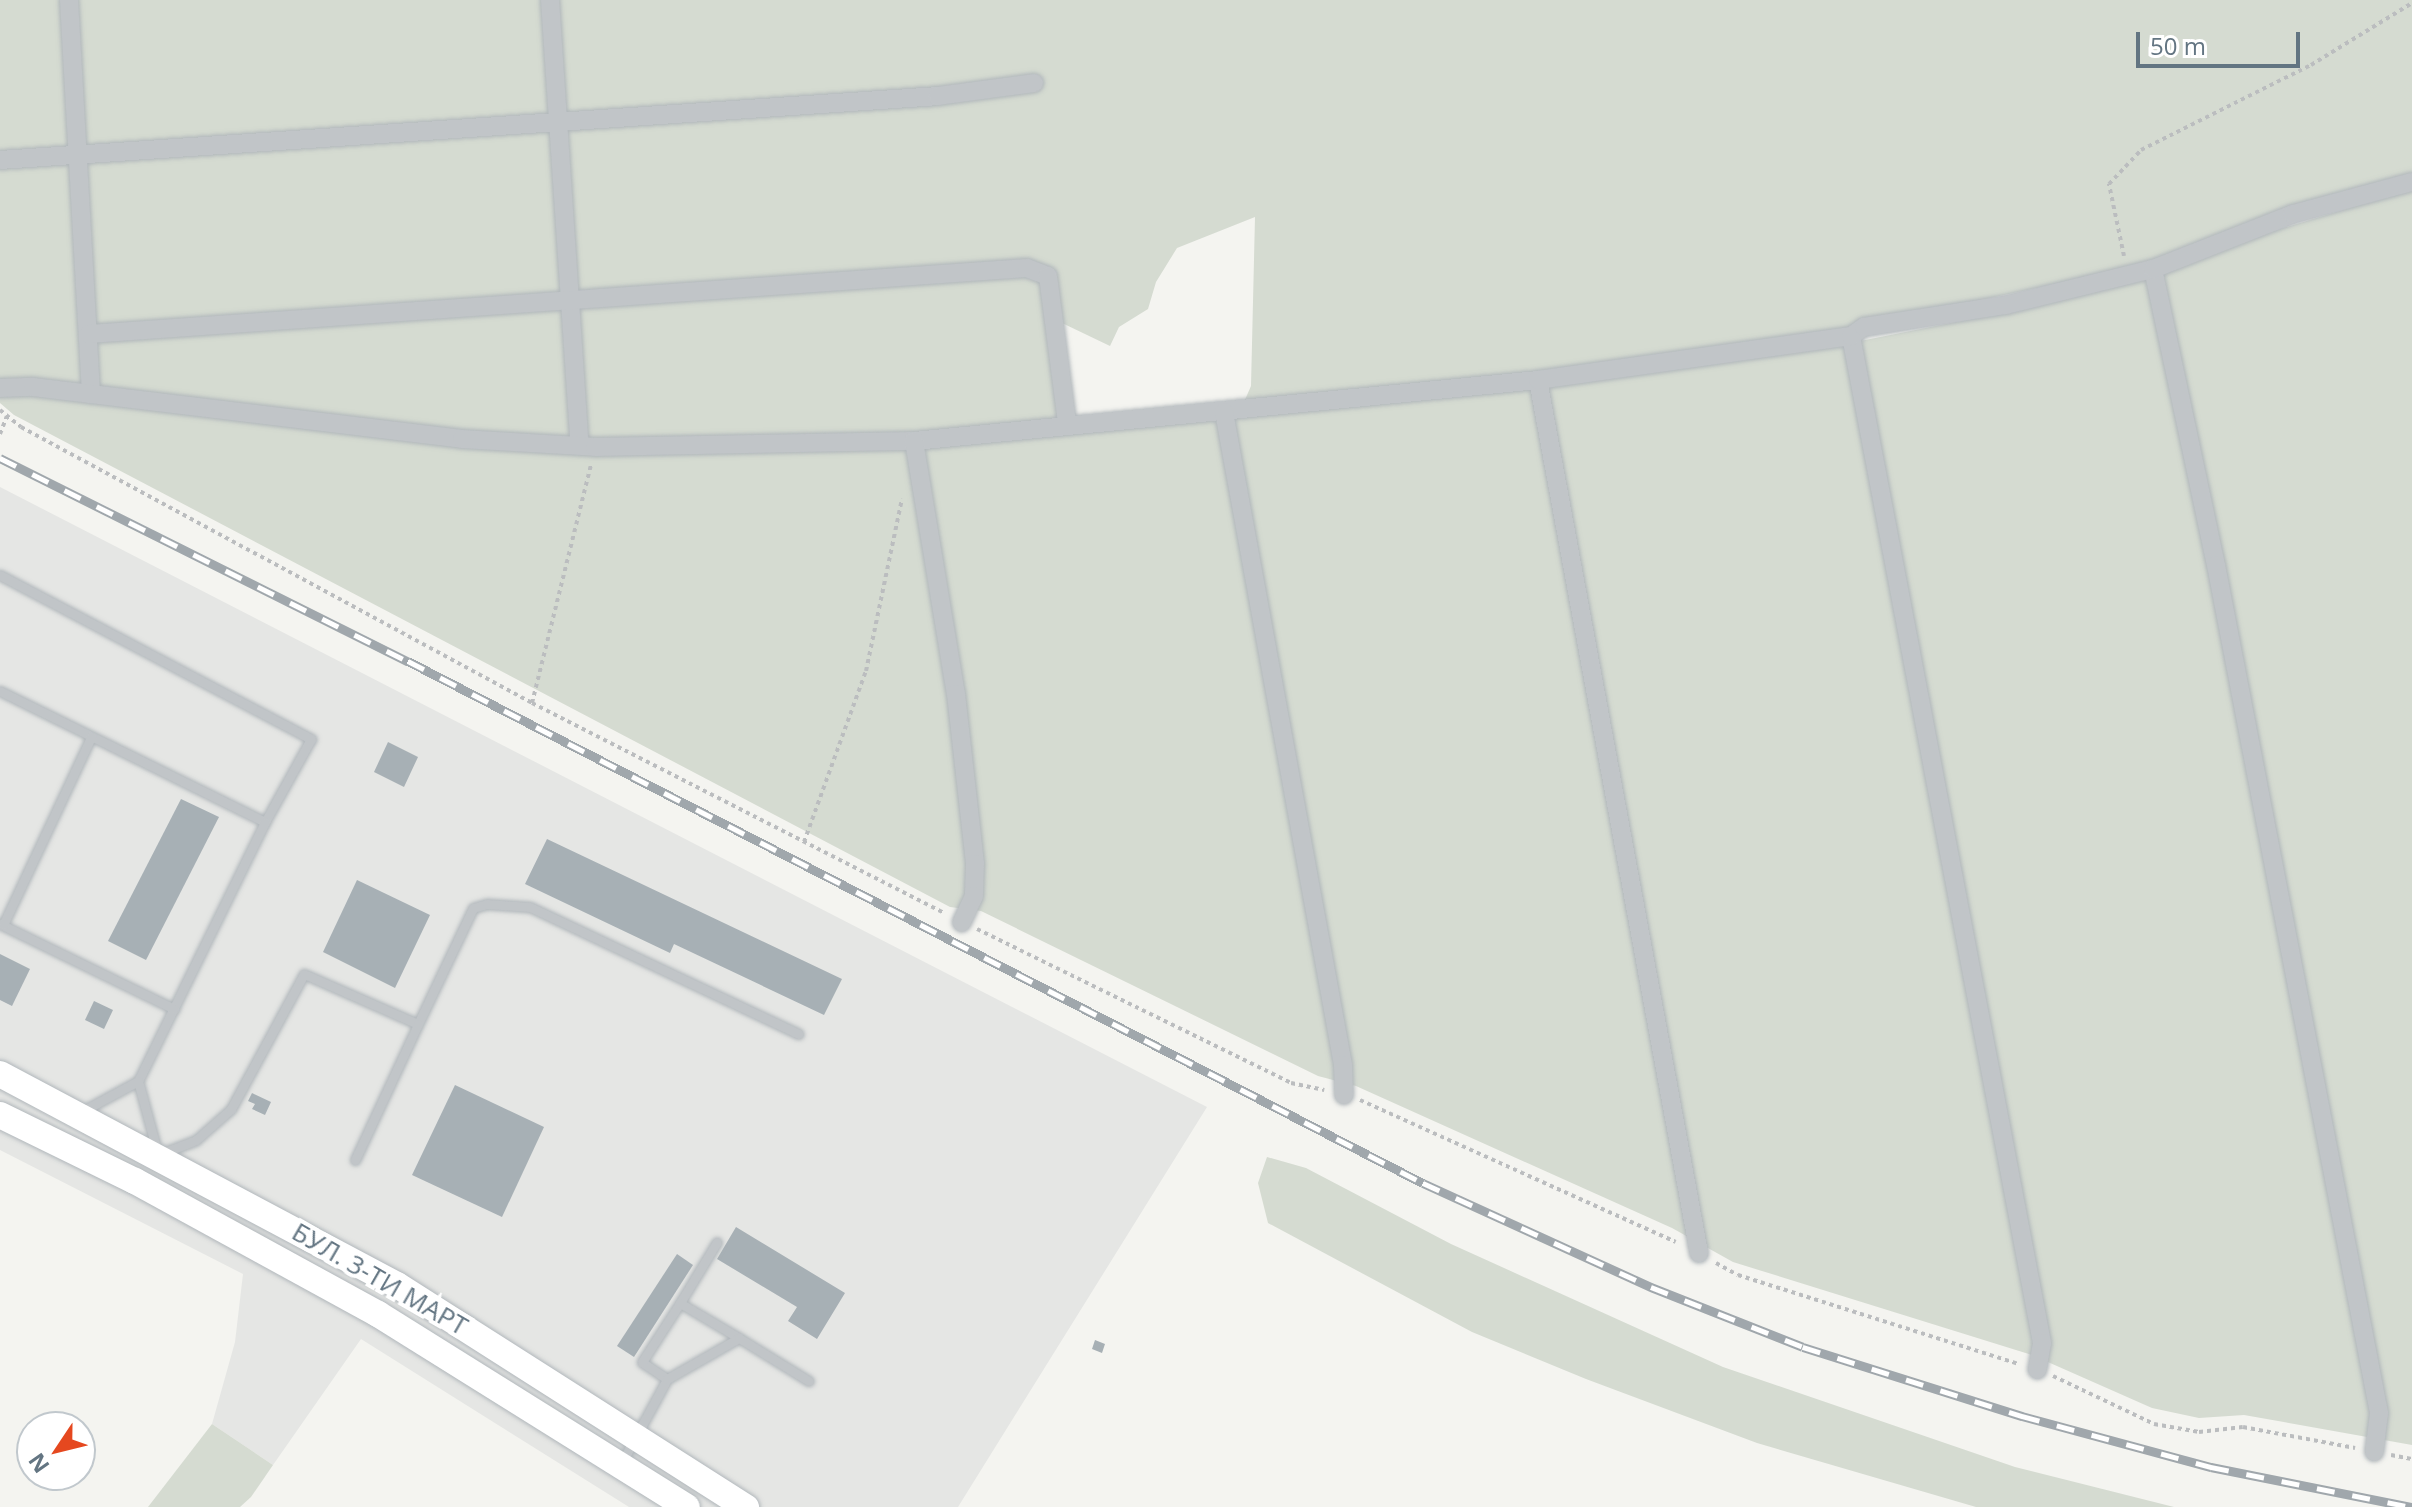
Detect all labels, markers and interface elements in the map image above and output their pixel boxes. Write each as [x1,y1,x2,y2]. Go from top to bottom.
scale bar [2140,16,2304,66]
text: 50 m [2150,29,2206,62]
street label: БУЛ. 3-ТИ МАРТ [287,1216,473,1342]
north arrow [16,1411,96,1491]
text: N [21,1448,55,1480]

